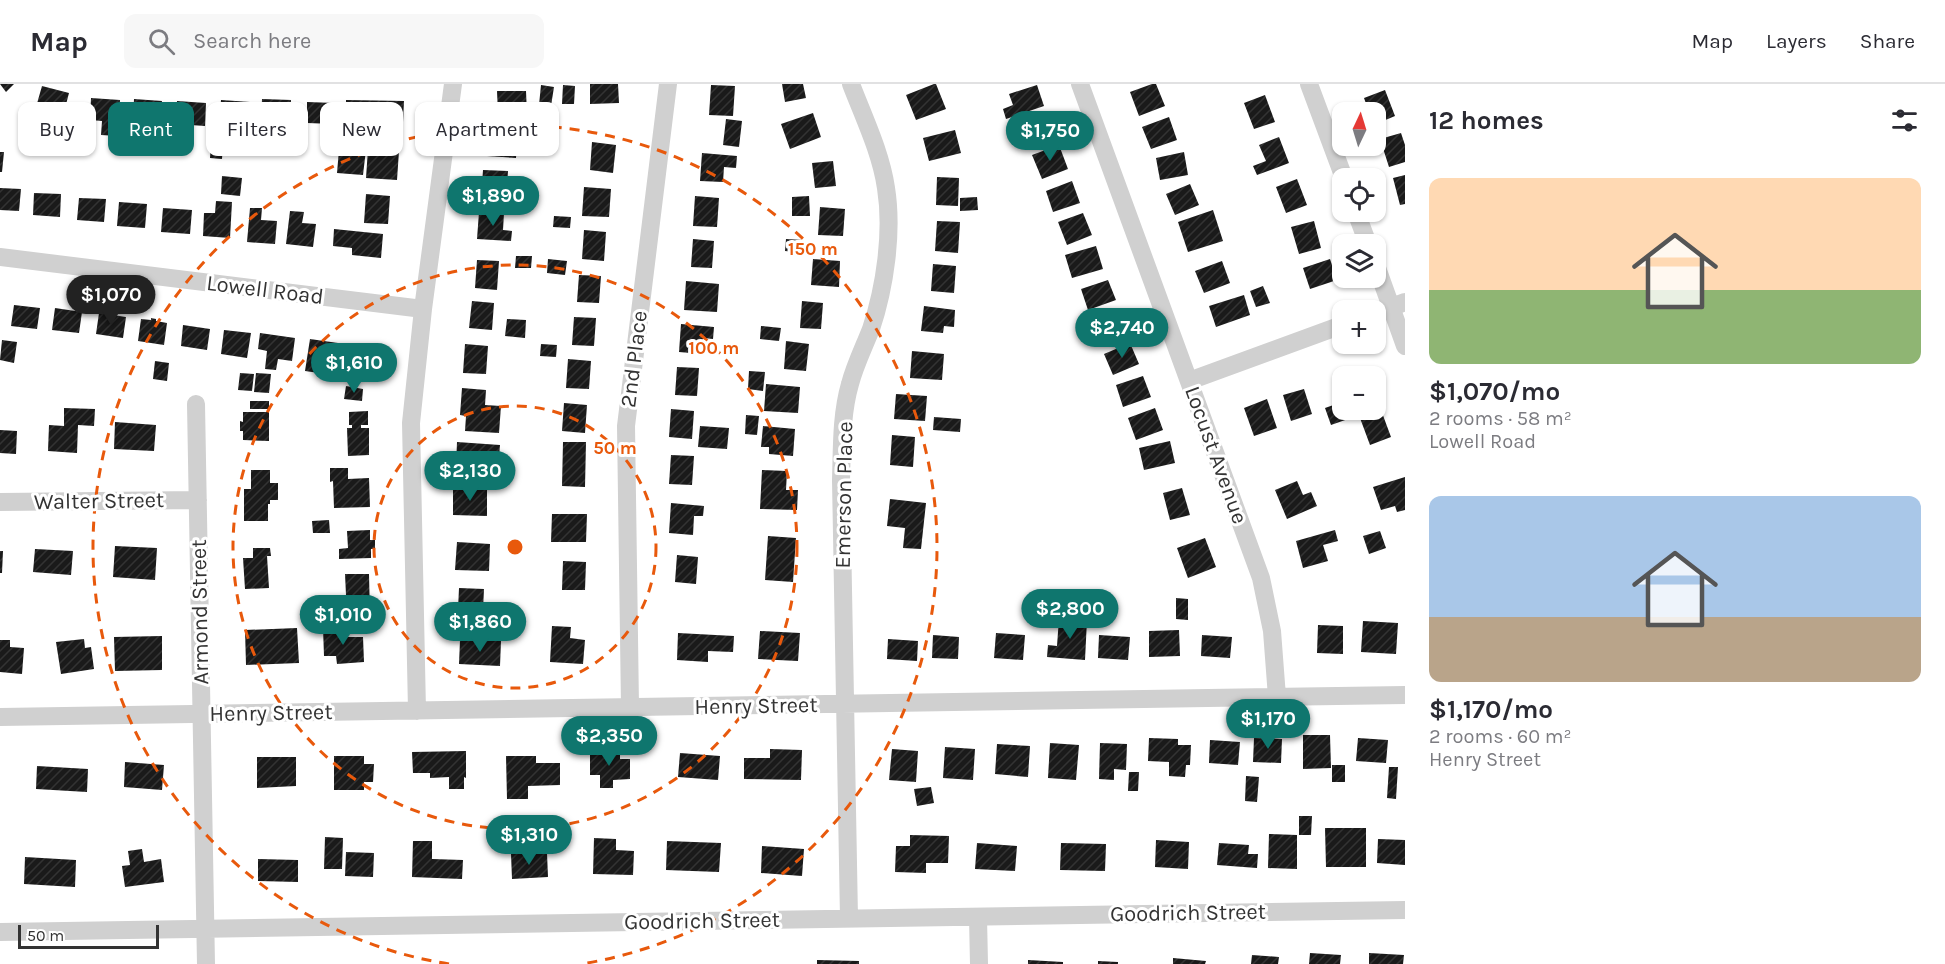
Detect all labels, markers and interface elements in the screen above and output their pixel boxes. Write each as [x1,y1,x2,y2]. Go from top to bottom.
search box [124,14,544,68]
text: Map [30,25,88,58]
icon: search [145,25,178,58]
text: Search here [193,28,311,54]
text: Map [1691,29,1733,53]
text: Layers [1766,29,1827,53]
text: Share [1860,29,1915,53]
chip: Buy [18,102,96,156]
chip: Rent [108,102,194,156]
chip: Filters [206,102,308,156]
chip: New [320,102,403,156]
chip: Apartment [415,102,559,156]
north arrow [1332,102,1386,156]
map controls [1332,102,1386,420]
icon: filters [1888,104,1921,137]
text: 12 homes [1429,105,1544,136]
pin: $1,750 [1001,111,1099,162]
text: $1,750 [1020,119,1080,142]
button: locate [1332,168,1386,222]
pin: $1,890 [444,176,542,227]
text: $1,890 [461,184,525,207]
icon: home [1621,217,1729,325]
button: layers [1332,234,1386,288]
text: 150 m [788,238,838,260]
street label: Lowell Road [205,270,325,310]
pin: $1,070 [62,275,160,326]
text: $1,070 [80,283,142,306]
button: + [1332,300,1386,354]
pin: $2,740 [1073,308,1171,359]
street label: 2nd Place [615,309,653,409]
text: $2,740 [1089,316,1155,339]
text: 100 m [689,337,739,359]
pin: $1,610 [305,343,403,394]
text: $1,610 [325,351,383,374]
button: − [1332,366,1386,420]
text: $1,070/mo [1429,376,1560,407]
street label: Locust Avenue [1179,383,1253,527]
text: 2 rooms · 58 m² [1429,407,1572,430]
street label: Emerson Place [830,421,858,569]
text: Lowell Road [1429,430,1536,453]
text: 50 m [593,437,637,459]
pin: $2,130 [421,451,519,502]
text: $2,130 [438,459,502,482]
street label: Walter Street [34,487,164,515]
icon: home [1621,535,1729,643]
centre of rings [505,537,525,557]
street label: Armond Street [186,539,214,685]
pin: $2,800 [1021,589,1119,640]
pin: $1,010 [294,595,392,646]
text: $2,800 [1035,597,1105,620]
pin: $1,860 [431,602,529,653]
text: $1,010 [314,603,372,626]
text: $1,860 [448,610,512,633]
street label: Henry Street [694,692,818,720]
text: $1,170/mo [1429,694,1553,725]
street label: Henry Street [209,699,333,727]
pin: $1,170 [1219,699,1317,750]
text: $1,170 [1240,707,1296,730]
pin: $2,350 [560,716,658,767]
text: $2,350 [575,724,643,747]
text: 2 rooms · 60 m² [1429,725,1572,748]
text: Henry Street [1429,748,1541,771]
pin: $1,310 [480,815,578,866]
text: $1,310 [500,823,558,846]
street label: Goodrich Street [1110,899,1266,927]
street label: Goodrich Street [624,907,780,935]
scale bar [18,922,159,950]
text: 50 m [27,926,64,945]

